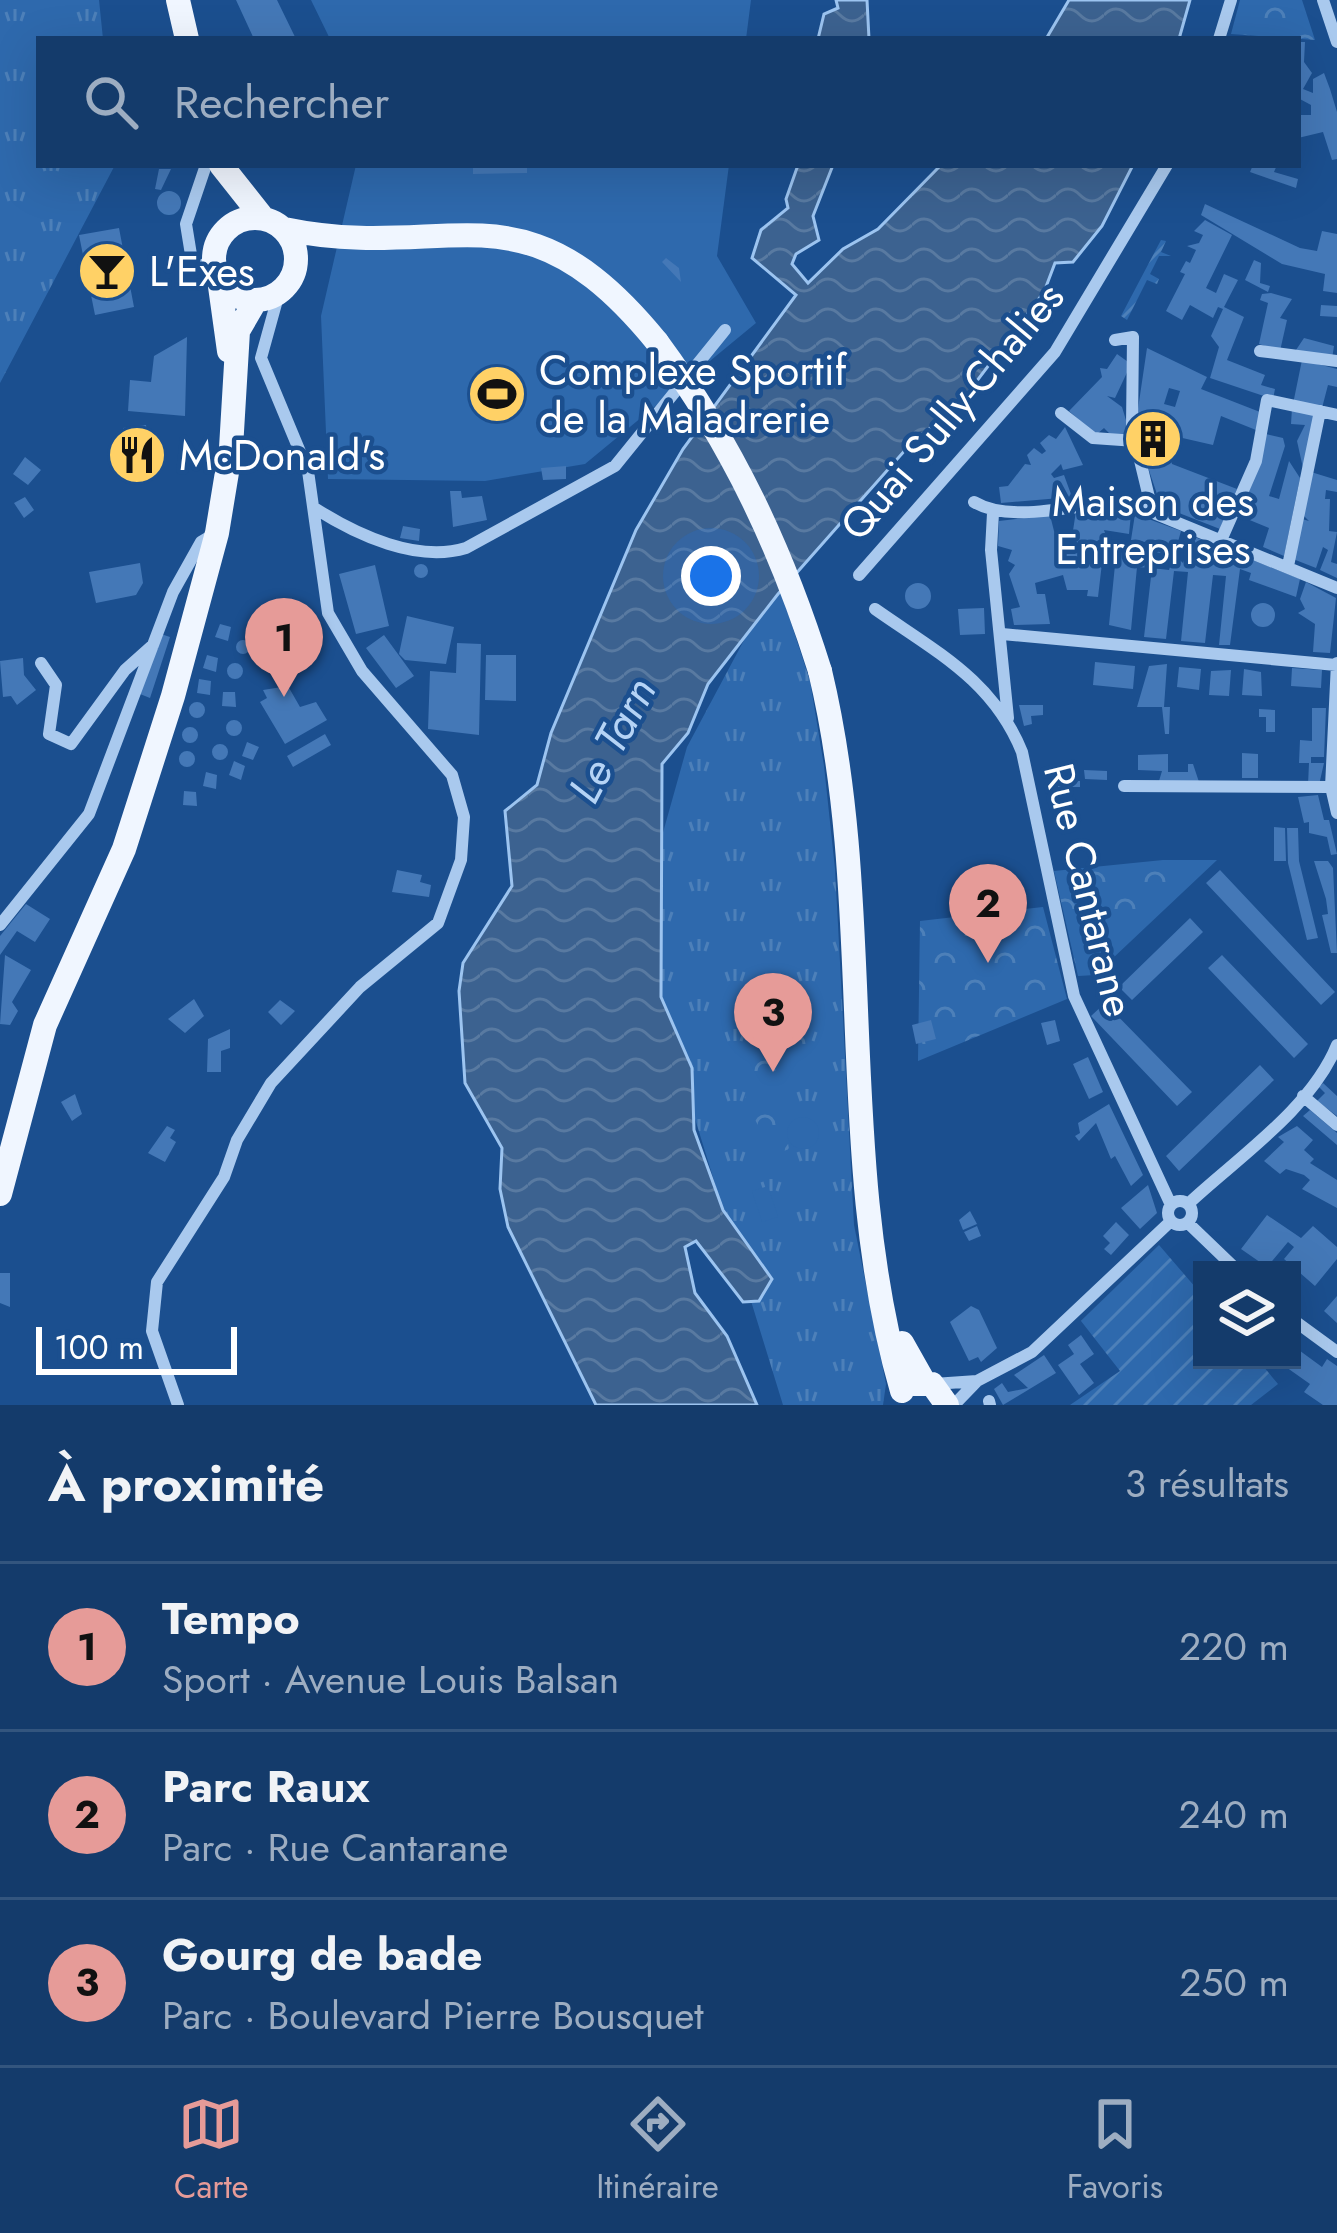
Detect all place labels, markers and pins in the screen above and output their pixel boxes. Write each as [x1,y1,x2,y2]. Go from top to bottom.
bar icon: L'Exes [76,240,138,302]
place label: L'Exes [149,241,255,302]
place label: Complexe Sportif de la Maladrerie [539,340,848,449]
sports icon: Complexe Sportif de la Maladrerie [466,363,528,425]
building icon: Maison des Entreprises [1122,408,1184,470]
restaurant icon: McDonald's [106,424,168,486]
place label: McDonald's [179,425,385,486]
place label: Maison des Entreprises [1052,471,1254,580]
pin: 1 [245,598,323,697]
pin: 2 [949,864,1027,963]
pin: 3 [734,973,812,1072]

